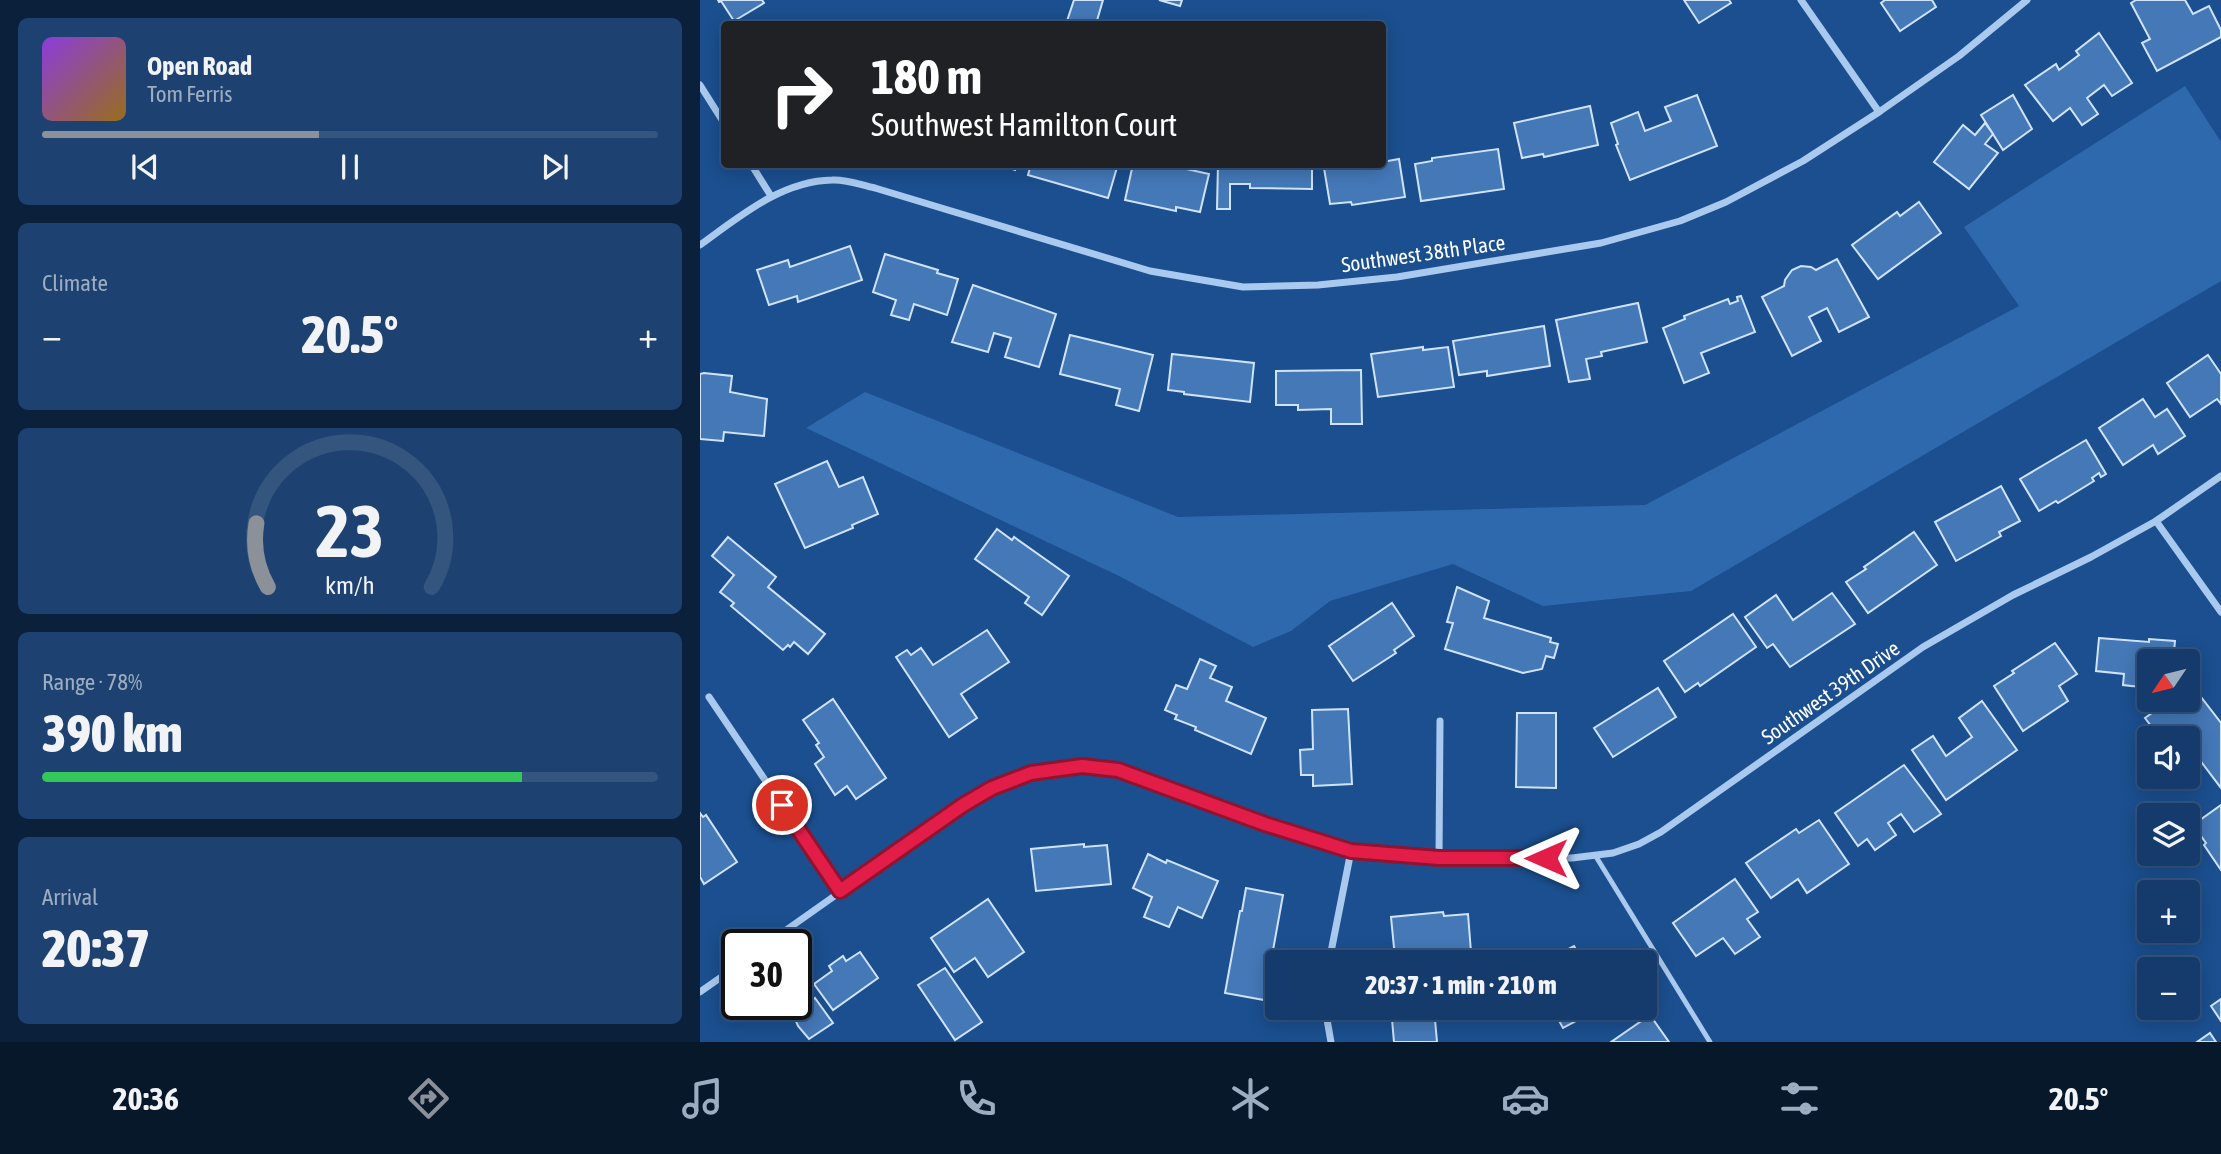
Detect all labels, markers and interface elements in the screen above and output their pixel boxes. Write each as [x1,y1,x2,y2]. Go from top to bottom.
text: 180 m [871,48,982,104]
icon: right [756,49,847,140]
text: Open Road [147,51,252,81]
text: Tom Ferris [147,81,232,107]
text: Southwest Hamilton Court [871,106,1177,143]
icon: previous [126,148,164,186]
icon: pause [331,148,369,186]
icon: next [536,148,574,186]
street label: Southwest 38th Place [1340,230,1506,276]
text: Climate [42,270,108,296]
text: 20.5° [302,304,398,364]
text: − [42,313,62,356]
text: + [638,313,658,356]
text: 23 [316,489,384,572]
text: km/h [325,571,375,599]
street label: Southwest 39th Drive [1756,635,1904,749]
north arrow [2137,649,2200,712]
map controls [2137,649,2200,1020]
text: Range · 78% [42,669,142,695]
text: 390 km [42,703,183,763]
button: sound [2137,726,2200,789]
pin [752,775,812,835]
icon: arrive [763,786,801,824]
button: layers [2137,803,2200,866]
position arrow [1509,821,1583,895]
button: + [2137,880,2200,943]
text: Arrival [42,884,98,910]
text: 20:37 [42,918,150,978]
speed limit sign: 30 [721,929,812,1020]
button: − [2137,957,2200,1020]
text: 20:37 · 1 min · 210 m [1365,970,1557,1000]
icon: directions [404,1074,453,1123]
icon: music [678,1074,727,1123]
icon: phone [952,1074,1001,1123]
icon: climate [1226,1074,1275,1123]
icon: car [1501,1074,1550,1123]
icon: filters [1775,1074,1824,1123]
text: 20:36 [113,1080,179,1117]
text: 20.5° [2049,1080,2108,1117]

